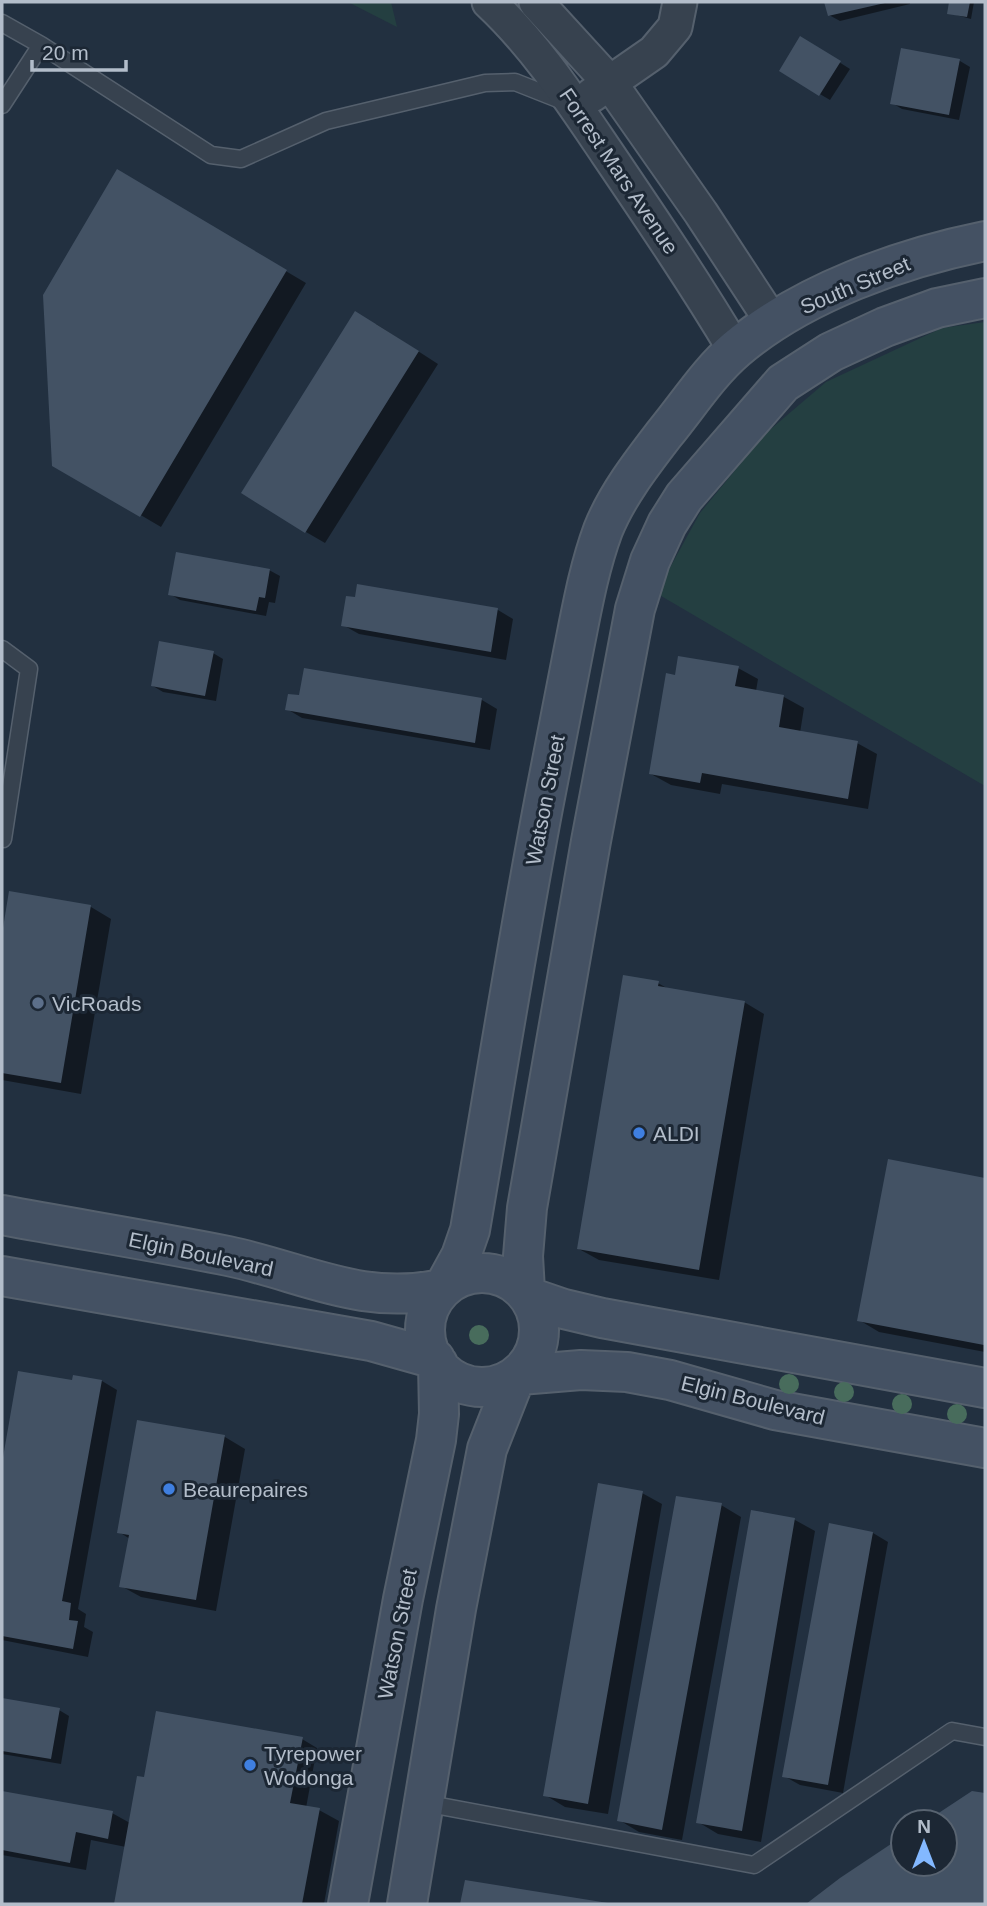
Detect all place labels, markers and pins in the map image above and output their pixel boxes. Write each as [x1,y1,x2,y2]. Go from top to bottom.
place label: VicRoads [52,992,142,1015]
marker: VicRoads [30,995,46,1011]
place label: ALDI [653,1122,700,1145]
marker: ALDI [631,1125,647,1141]
place label: Beaurepaires [183,1478,308,1501]
marker: Beaurepaires [161,1481,177,1497]
place label: Tyrepower Wodonga [264,1742,362,1789]
marker: Tyrepower Wodonga [242,1757,258,1773]

